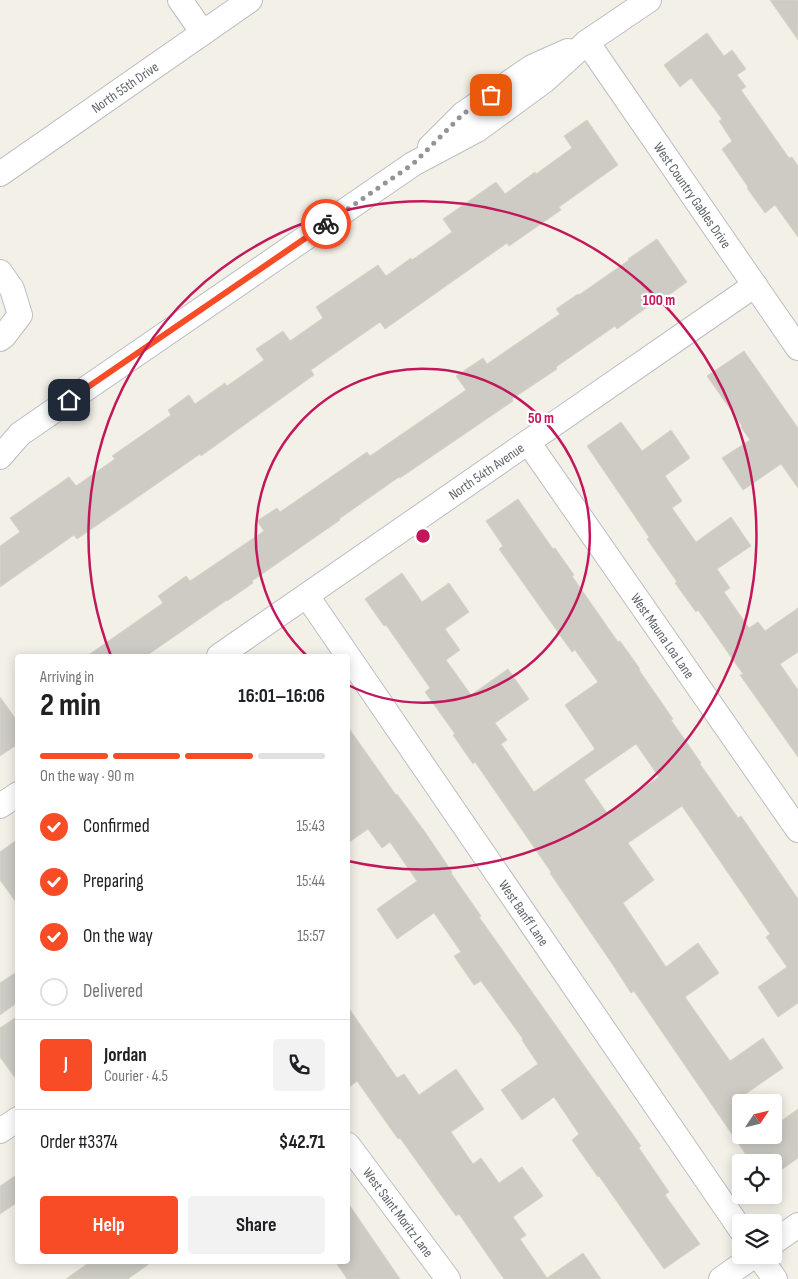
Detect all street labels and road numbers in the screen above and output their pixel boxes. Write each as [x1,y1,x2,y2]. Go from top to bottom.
street label: North 55th Drive [88,58,162,116]
street label: West Country Gables Drive [650,139,735,251]
street label: North 54th Avenue [445,439,527,503]
street label: West Mauna Loa Lane [627,590,698,682]
street label: West Banff Lane [495,877,552,949]
street label: West Saint Moritz Lane [359,1164,437,1260]

